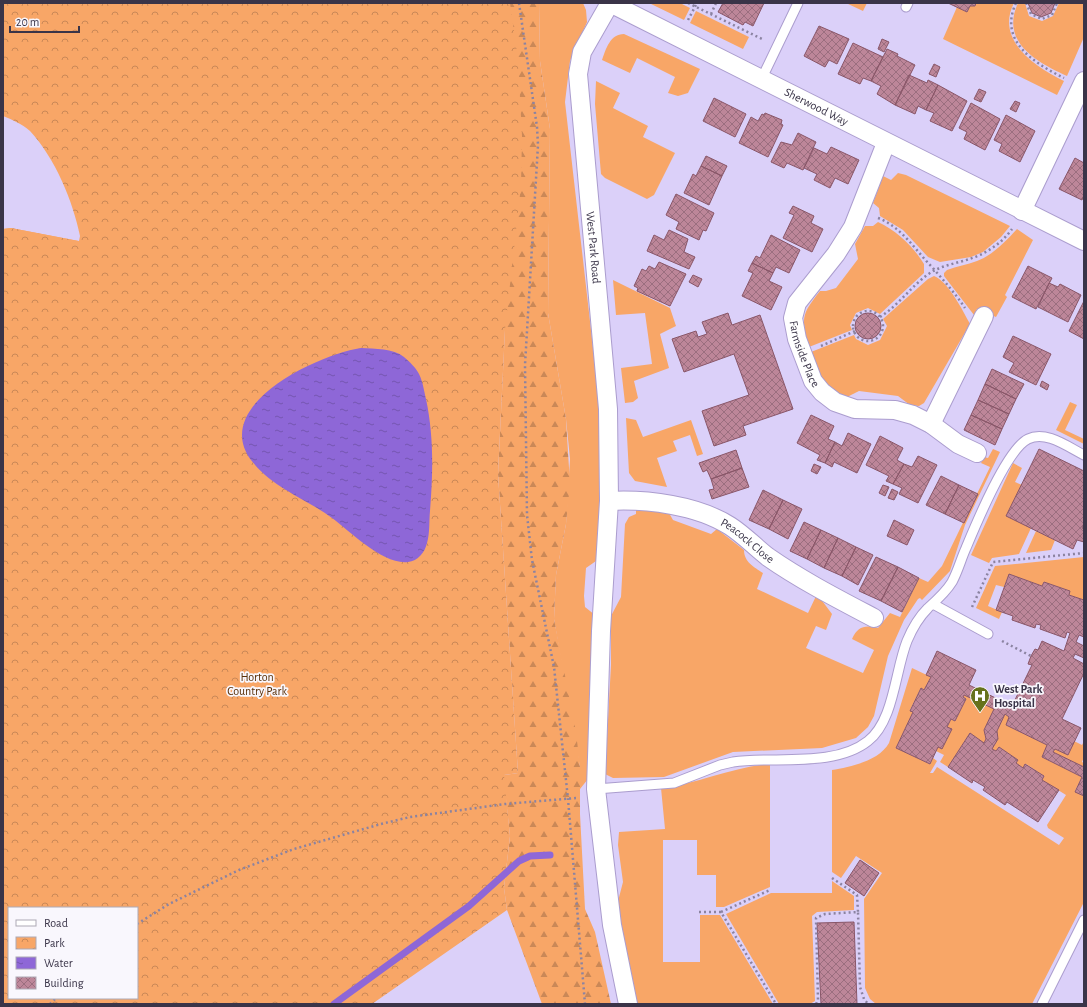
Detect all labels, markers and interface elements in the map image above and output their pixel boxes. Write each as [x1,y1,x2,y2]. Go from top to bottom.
scale bar [10,8,79,34]
text: 20 m [16,16,39,28]
street label: Sherwood Way [783,86,850,129]
street label: West Park Road [584,211,603,284]
street label: Farmside Place [788,320,822,390]
street label: Peacock Close [719,516,776,565]
park label: Horton Country Park [227,671,287,698]
place label: West Park Hospital [994,683,1043,709]
hospital icon: West Park Hospital [969,685,991,713]
legend [8,907,138,999]
text: Road [44,917,68,929]
text: Park [44,937,65,949]
text: Water [44,957,73,969]
text: Building [44,977,84,989]

